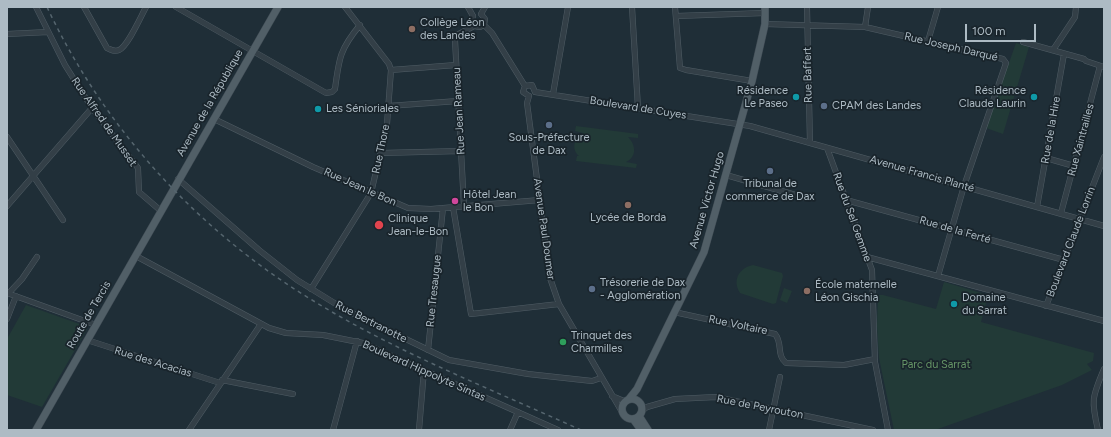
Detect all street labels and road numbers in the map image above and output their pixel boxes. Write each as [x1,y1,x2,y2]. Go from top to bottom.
street label: Rue Joseph Darqué [903,30,999,64]
street label: Avenue de la République [174,47,246,159]
street label: Rue Baffert [801,47,815,103]
street label: Rue Jean Rameau [450,67,468,155]
street label: Rue Alfred de Musset [68,75,140,169]
street label: Boulevard de Cuyes [589,94,687,122]
street label: Rue de la Hire [1039,95,1063,165]
street label: Rue Xaintrailles [1065,102,1097,178]
street label: Rue Thore [369,123,393,175]
street label: Avenue Victor Hugo [687,150,727,250]
street label: Avenue Francis Planté [868,153,976,195]
street label: Rue Jean le Bon [322,165,398,209]
street label: Rue du Sel Gemme [830,171,874,263]
street label: Avenue Paul Doumer [530,177,558,281]
street label: Boulevard Claude Lorrin [1044,185,1098,299]
street label: Rue de la Ferté [918,214,992,246]
street label: Rue Tresaugue [424,254,444,328]
street label: Route de Tercis [64,279,114,351]
street label: Rue Bertranotte [333,298,409,346]
street label: Rue Voltaire [707,312,769,338]
street label: Boulevard Hippolyte Sintas [360,338,488,404]
street label: Rue des Acacias [113,344,193,380]
street label: Rue de Peyrouton [716,392,804,422]

